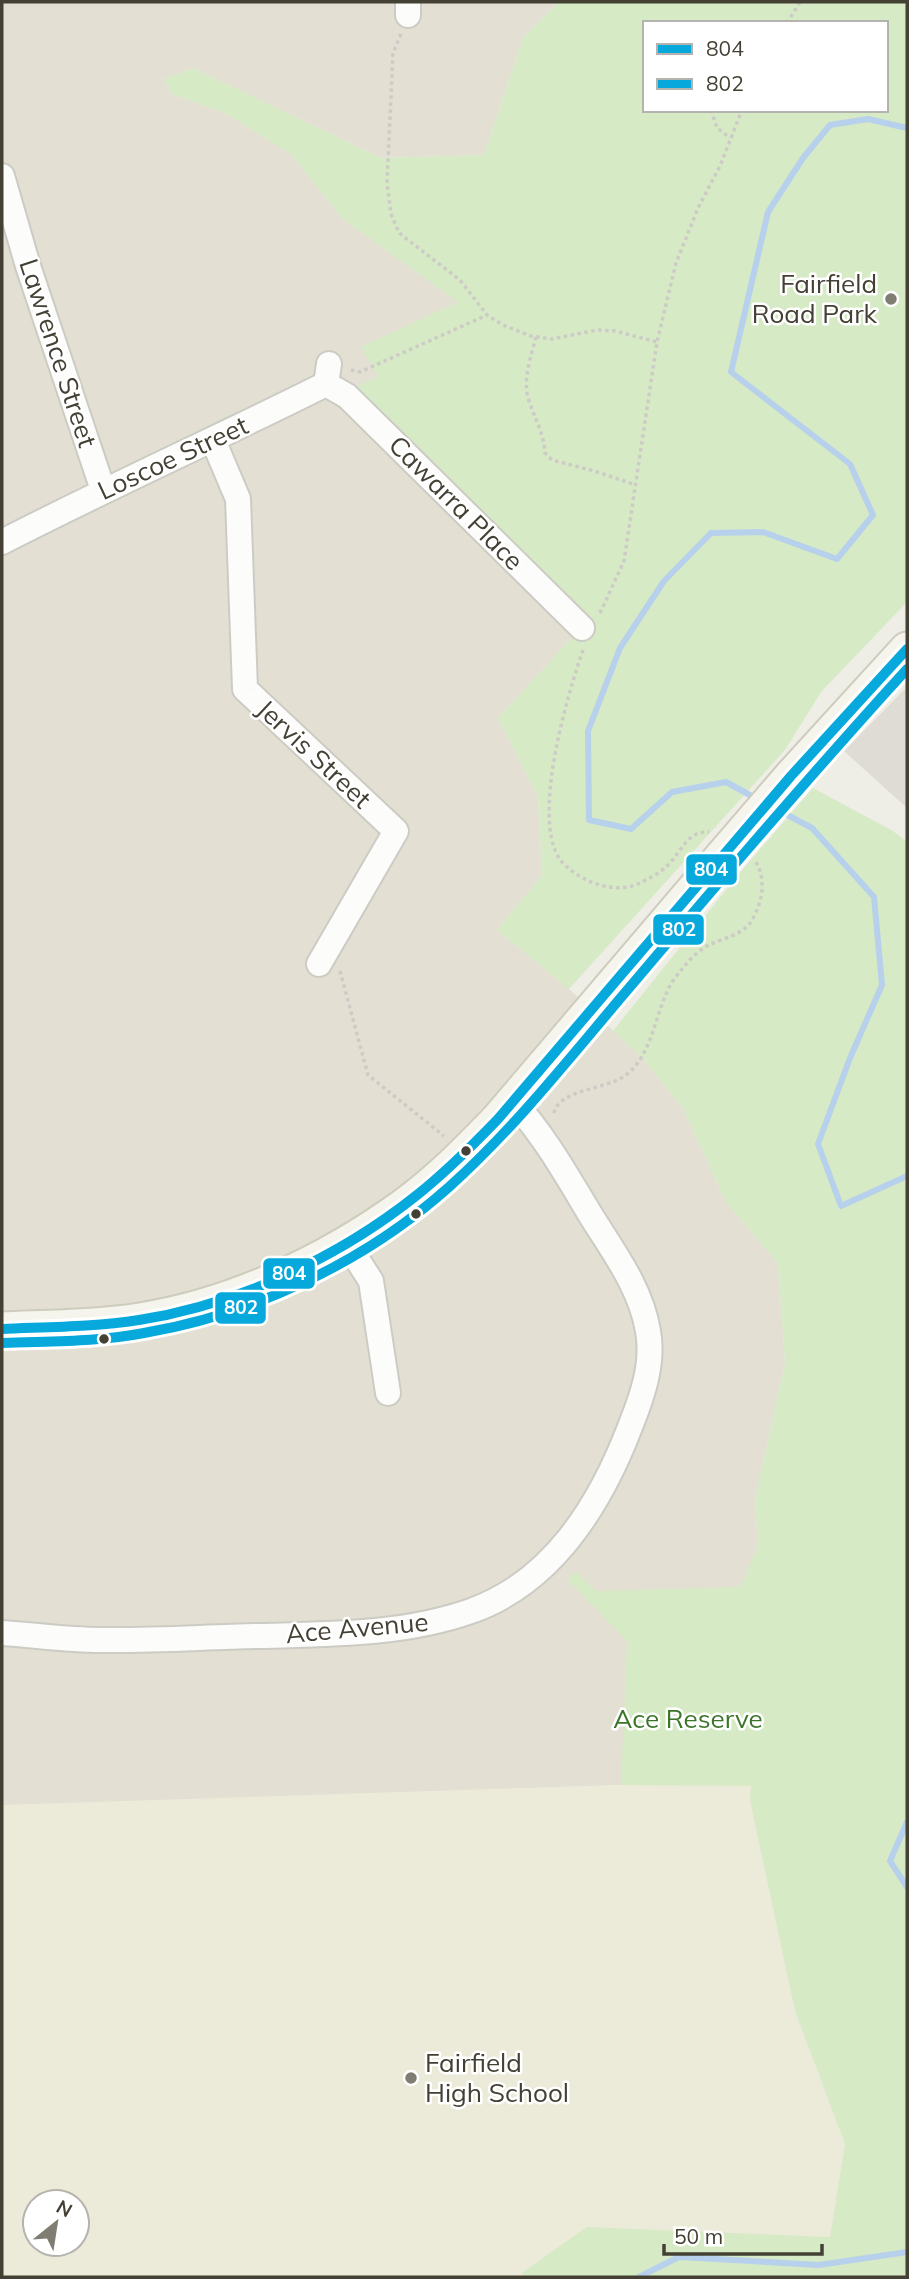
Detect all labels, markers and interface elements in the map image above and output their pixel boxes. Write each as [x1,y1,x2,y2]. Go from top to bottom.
legend [643,21,888,112]
text: 804 [706,35,744,61]
text: 802 [706,70,744,96]
street label: Lawrence Street [12,254,105,451]
place label: Fairfield Road Park [752,267,878,330]
marker: Fairfield Road Park [883,291,899,307]
street label: Loscoe Street [92,408,253,507]
street label: Cawarra Place [382,428,531,577]
street label: Jervis Street [250,692,378,815]
line badge: 804 [685,853,738,886]
text: 804 [694,857,729,881]
line badge: 802 [652,913,705,946]
text: 802 [662,917,696,941]
unlabelled marker [459,1144,473,1158]
unlabelled marker [409,1207,423,1221]
line badge: 804 [262,1257,316,1290]
text: 804 [272,1261,307,1285]
line badge: 802 [214,1291,267,1325]
text: 802 [224,1295,258,1319]
unlabelled marker [97,1332,111,1346]
street label: Ace Avenue [284,1605,430,1650]
park label: Ace Reserve [613,1702,763,1735]
place label: Fairfield High School [425,2046,569,2109]
marker: Fairfield High School [403,2070,419,2086]
north arrow [21,2188,91,2258]
text: N [52,2194,77,2222]
scale bar [664,2212,822,2256]
text: 50 m [674,2223,723,2249]

